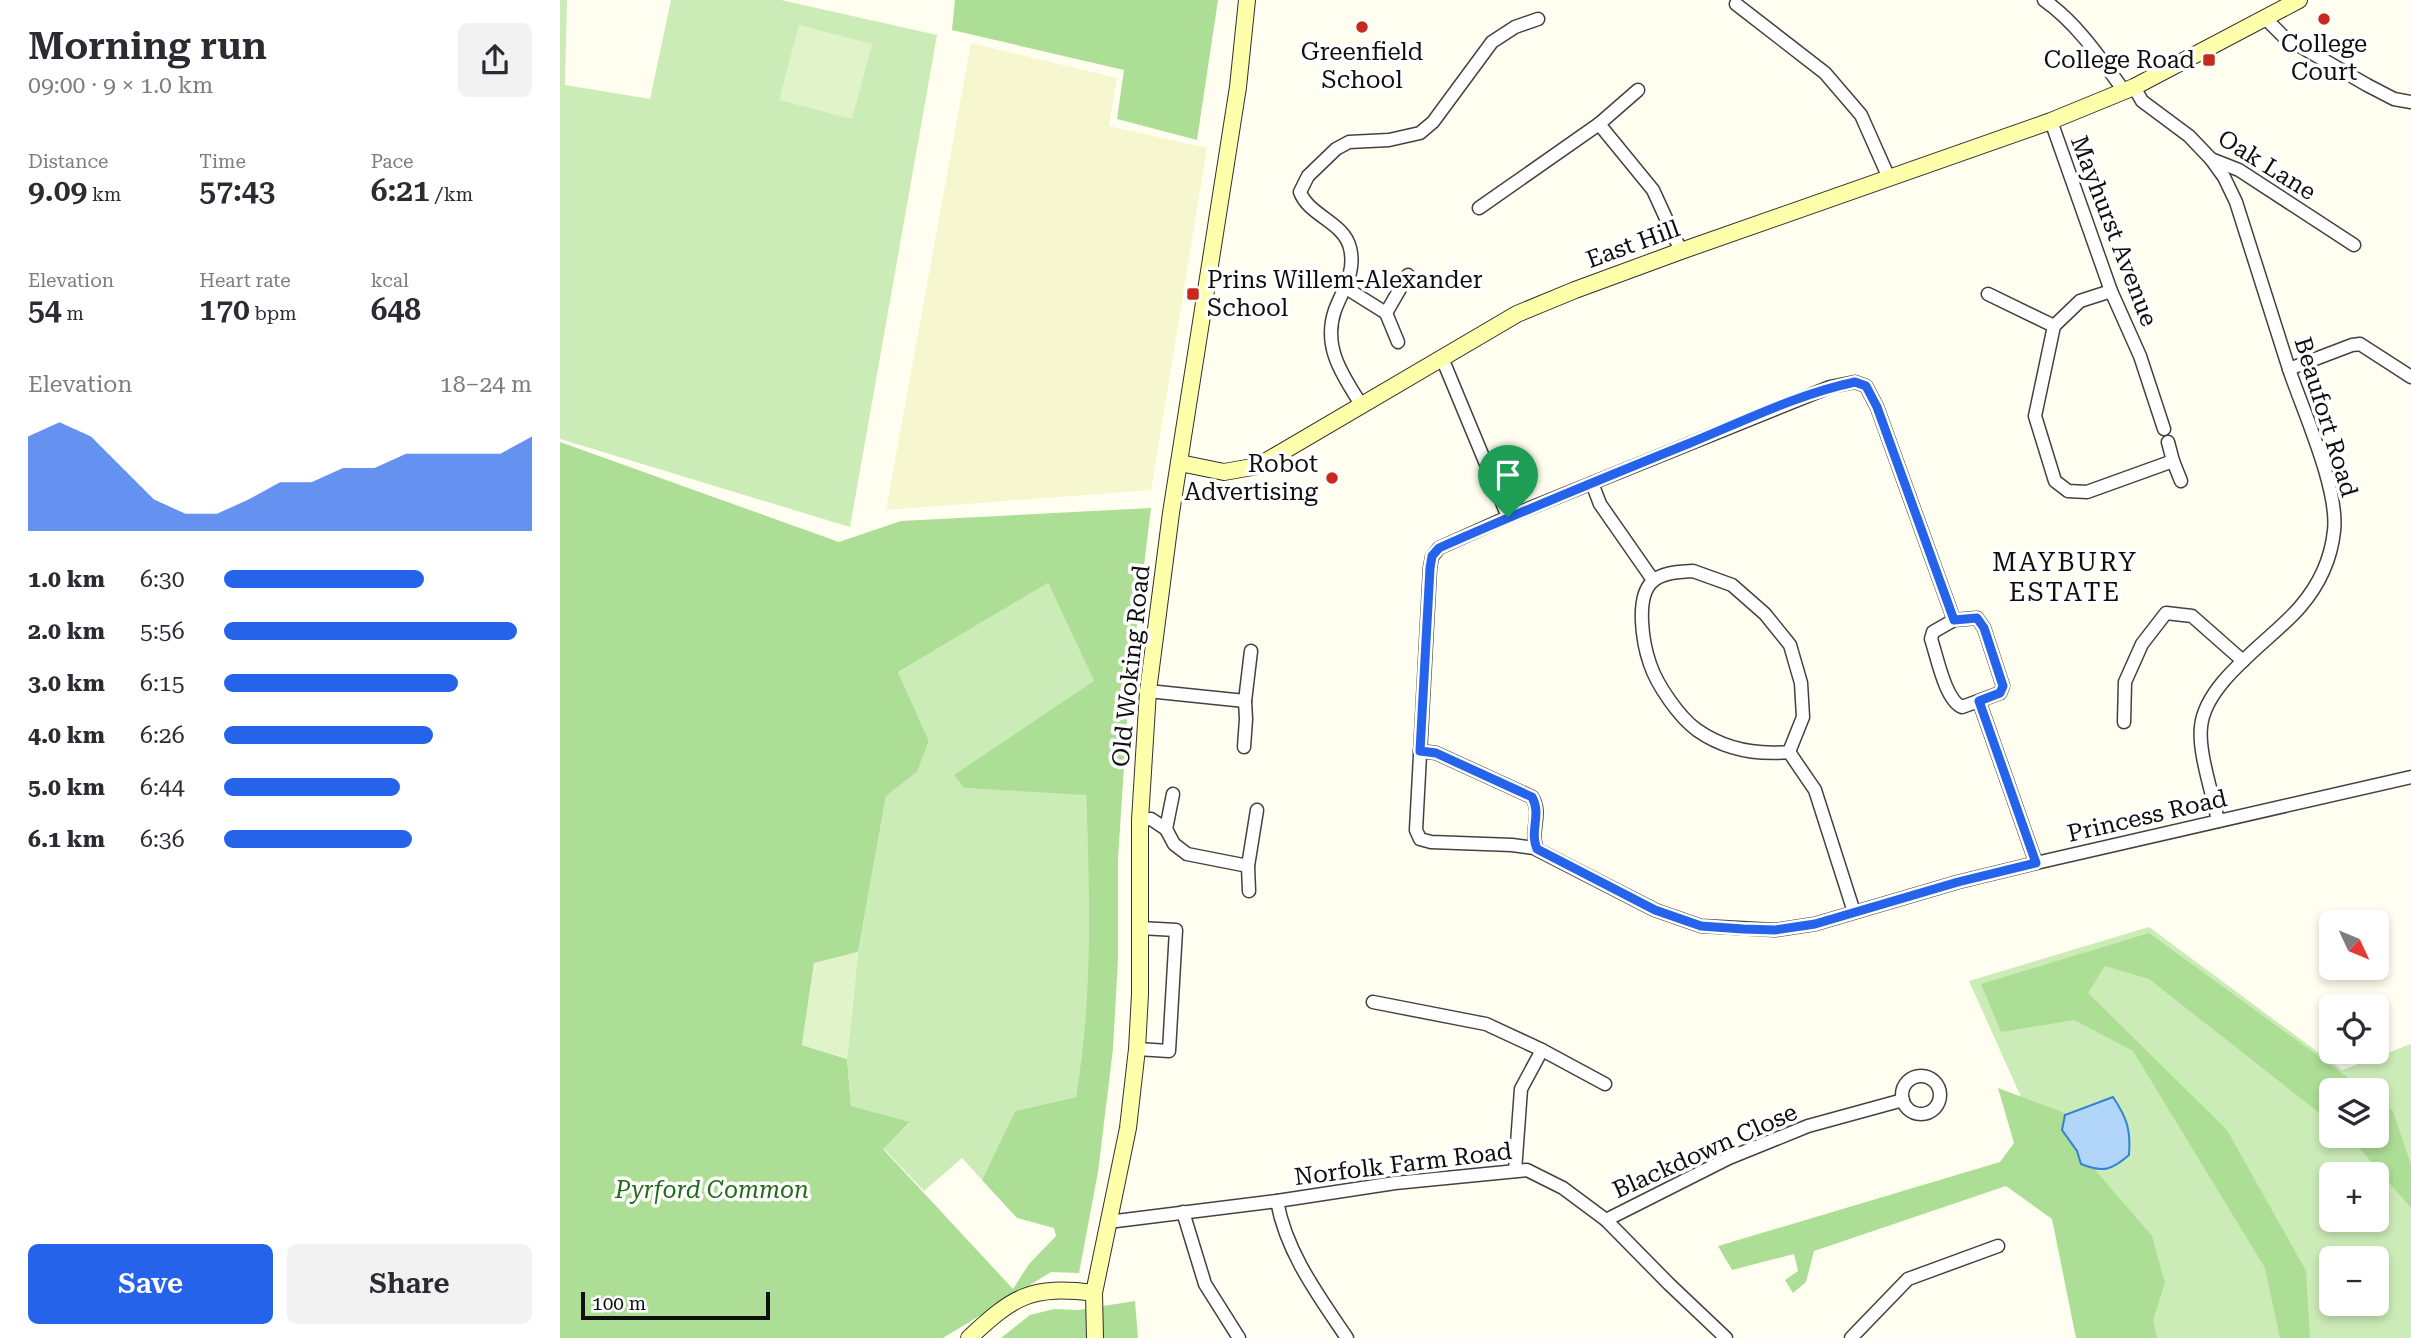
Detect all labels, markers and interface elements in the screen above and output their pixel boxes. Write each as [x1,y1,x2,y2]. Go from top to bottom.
marker: College Court [2316,11,2332,27]
marker: Greenfield School [1354,19,1370,35]
button: share [458,23,532,97]
text: Morning run [28,24,267,68]
place label: College Court [2281,30,2367,86]
place label: Greenfield School [1301,38,1423,94]
place label: College Road [2044,46,2195,74]
marker: College Road [2201,52,2217,68]
text: 09:00 · 9 × 1.0 km [28,72,213,99]
street label: Oak Lane [2213,124,2321,206]
street label: Mayhurst Avenue [2065,132,2163,330]
text: Distance [28,150,108,173]
text: Time [199,150,246,173]
text: Pace [371,150,414,173]
text: 9.09 [28,173,87,208]
text: 57:43 [199,173,275,208]
text: 6:21 [371,173,430,208]
text: km [87,183,121,206]
text: /km [430,183,473,206]
street label: East Hill [1582,214,1684,274]
place label: Prins Willem-Alexander School [1207,266,1483,322]
text: Elevation [28,269,114,292]
text: Heart rate [199,269,291,292]
text: kcal [371,269,409,292]
marker: Prins Willem-Alexander School [1185,286,1201,302]
text: 54 [28,292,62,327]
text: 170 [199,292,250,327]
text: 648 [371,292,421,327]
text: m [62,302,84,325]
text: bpm [250,302,297,325]
street label: Beaufort Road [2288,334,2364,500]
text: Elevation [28,371,132,398]
text: 18–24 m [440,371,532,398]
pin [1478,445,1538,517]
place label: Robot Advertising [1184,450,1318,506]
icon: arrive [1489,456,1527,494]
marker: Robot Advertising [1324,470,1340,486]
district label: MAYBURY ESTATE [1992,547,2138,607]
street label: Old Woking Road [1106,564,1156,768]
text: 1.0 km [28,566,105,593]
text: 6:30 [140,566,185,593]
text: 2.0 km [28,618,105,645]
text: 5:56 [140,618,185,645]
text: 3.0 km [28,670,105,697]
text: 6:15 [140,670,185,697]
text: 4.0 km [28,722,105,749]
text: 6:26 [140,722,185,749]
text: 5.0 km [28,774,105,801]
text: 6:44 [140,774,185,801]
street label: Princess Road [2065,784,2229,848]
text: 6.1 km [28,826,105,853]
text: 6:36 [140,826,185,853]
north arrow [2319,910,2389,980]
map controls [2319,910,2389,1316]
button: locate [2319,994,2389,1064]
button: layers [2319,1078,2389,1148]
street label: Blackdown Close [1608,1098,1802,1204]
street label: Norfolk Farm Road [1292,1137,1514,1191]
button: + [2319,1162,2389,1232]
park label: Pyrford Common [614,1176,809,1204]
button: Save [28,1244,273,1324]
button: Share [287,1244,532,1324]
button: − [2319,1246,2389,1316]
scale bar [581,1289,770,1321]
text: 100 m [592,1292,646,1315]

